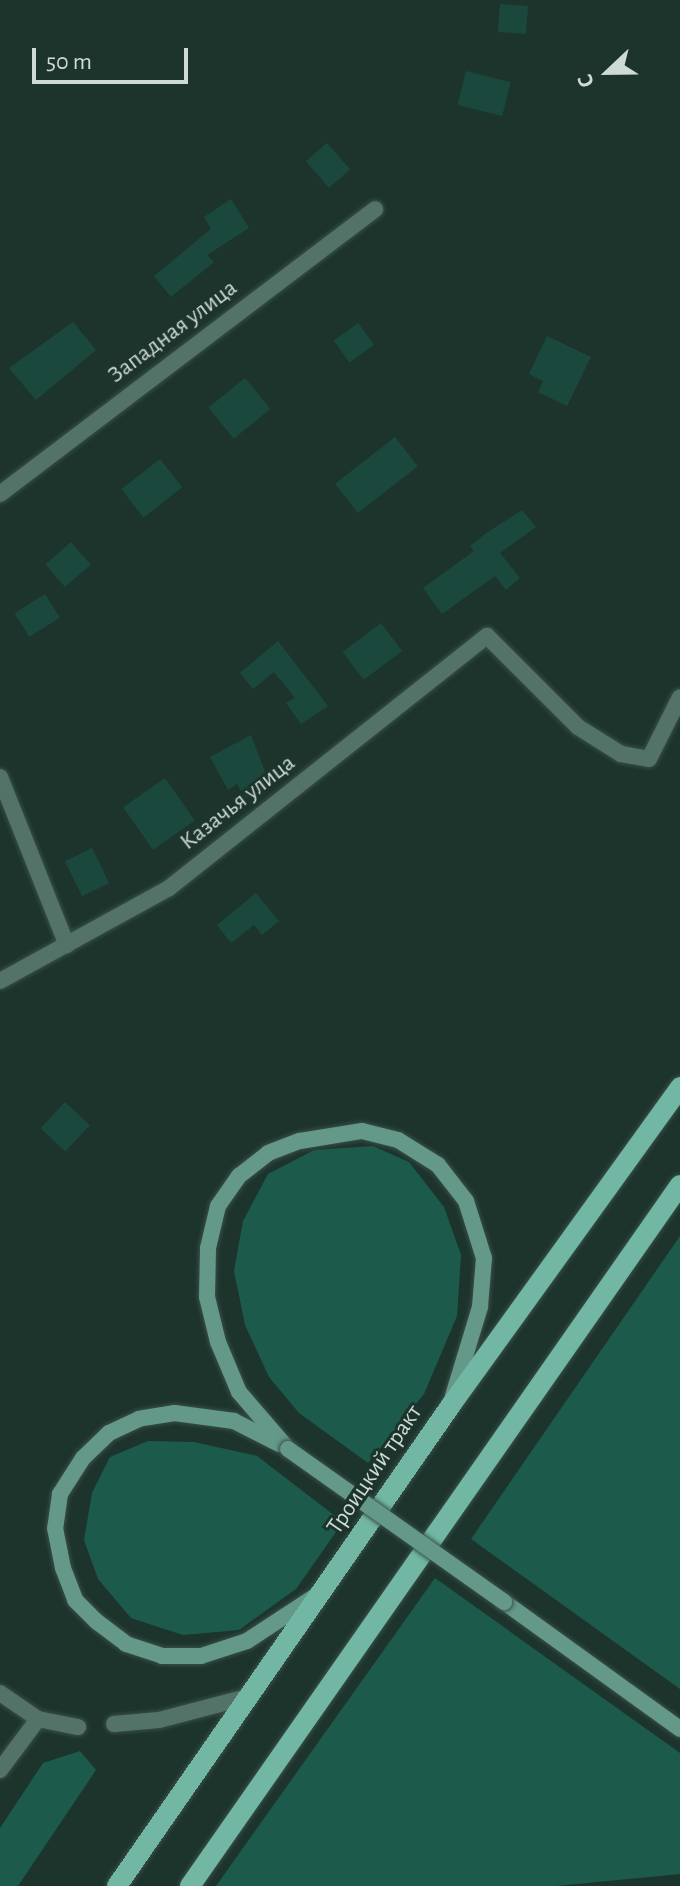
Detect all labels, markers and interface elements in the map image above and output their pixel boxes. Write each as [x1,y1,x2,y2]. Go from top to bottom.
scale bar [36,32,192,82]
north arrow [568,32,648,112]
text: 50 m [46,50,92,74]
text: С [573,71,598,91]
street label: Западная улица [103,274,243,390]
street label: Казачья улица [175,749,301,857]
street label: Троицкий тракт [321,1400,429,1540]

